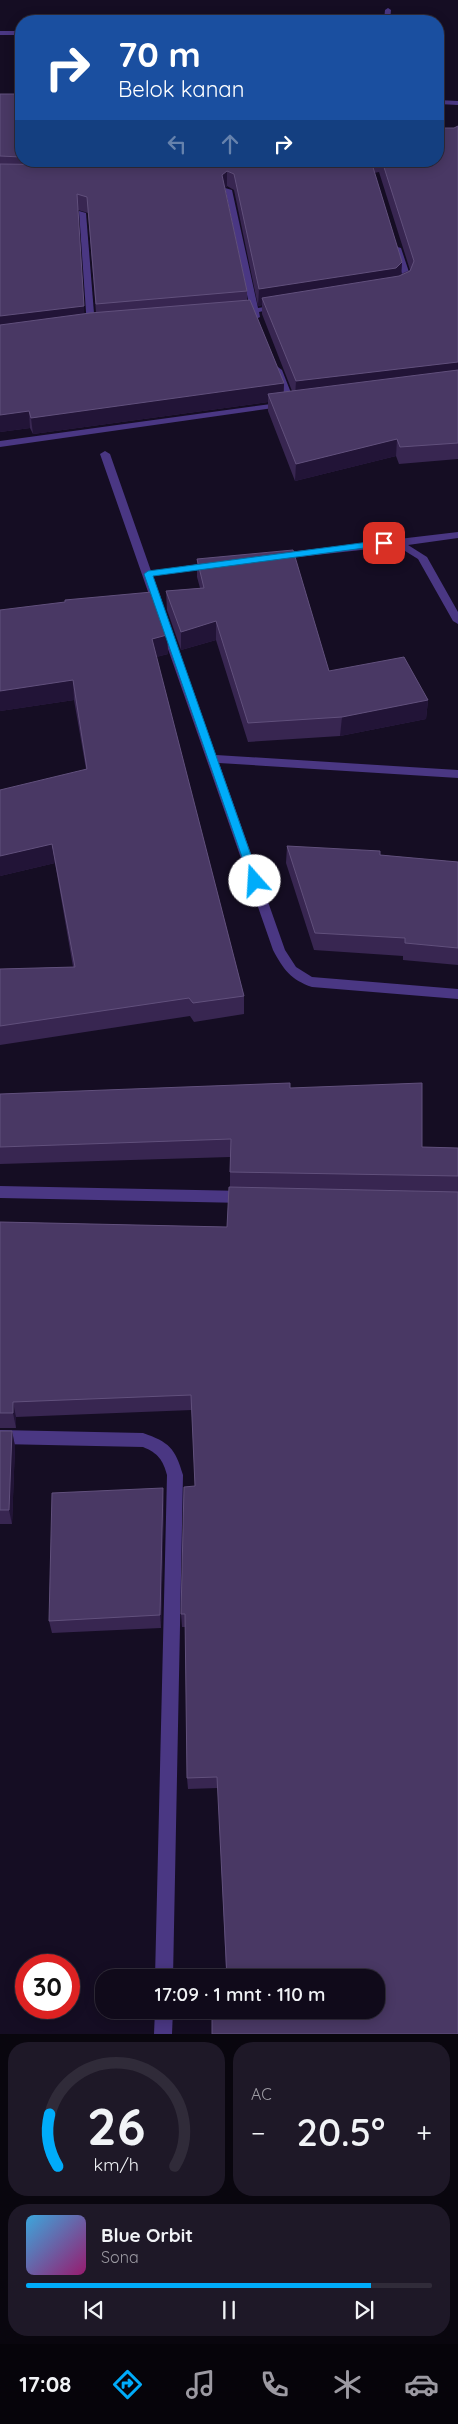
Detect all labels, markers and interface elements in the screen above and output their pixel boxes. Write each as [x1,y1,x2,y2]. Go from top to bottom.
text: 70 m [118,32,201,76]
icon: right [35,35,100,100]
text: Belok kanan [118,75,244,103]
icon: left [163,130,191,158]
icon: ahead [216,130,244,158]
icon: right [269,130,297,158]
pin [363,522,405,564]
icon: arrive [370,529,398,557]
position arrow [228,854,280,906]
speed limit sign: 30 [15,1954,80,2019]
text: 17:09 · 1 mnt · 110 m [154,1982,326,2006]
text: AC [251,2084,272,2104]
text: 26 [87,2093,146,2158]
text: 20.5° [296,2108,385,2156]
text: − [251,2115,266,2150]
text: + [416,2115,432,2150]
text: km/h [94,2153,139,2175]
text: Blue Orbit [101,2223,193,2247]
text: Sona [101,2247,139,2267]
icon: previous [80,2296,108,2324]
icon: pause [215,2296,243,2324]
icon: next [350,2296,378,2324]
icon: directions [110,2367,145,2402]
icon: music [183,2367,218,2402]
icon: phone [257,2367,292,2402]
icon: climate [330,2367,365,2402]
icon: car [404,2367,439,2402]
text: 17:08 [19,2370,71,2398]

